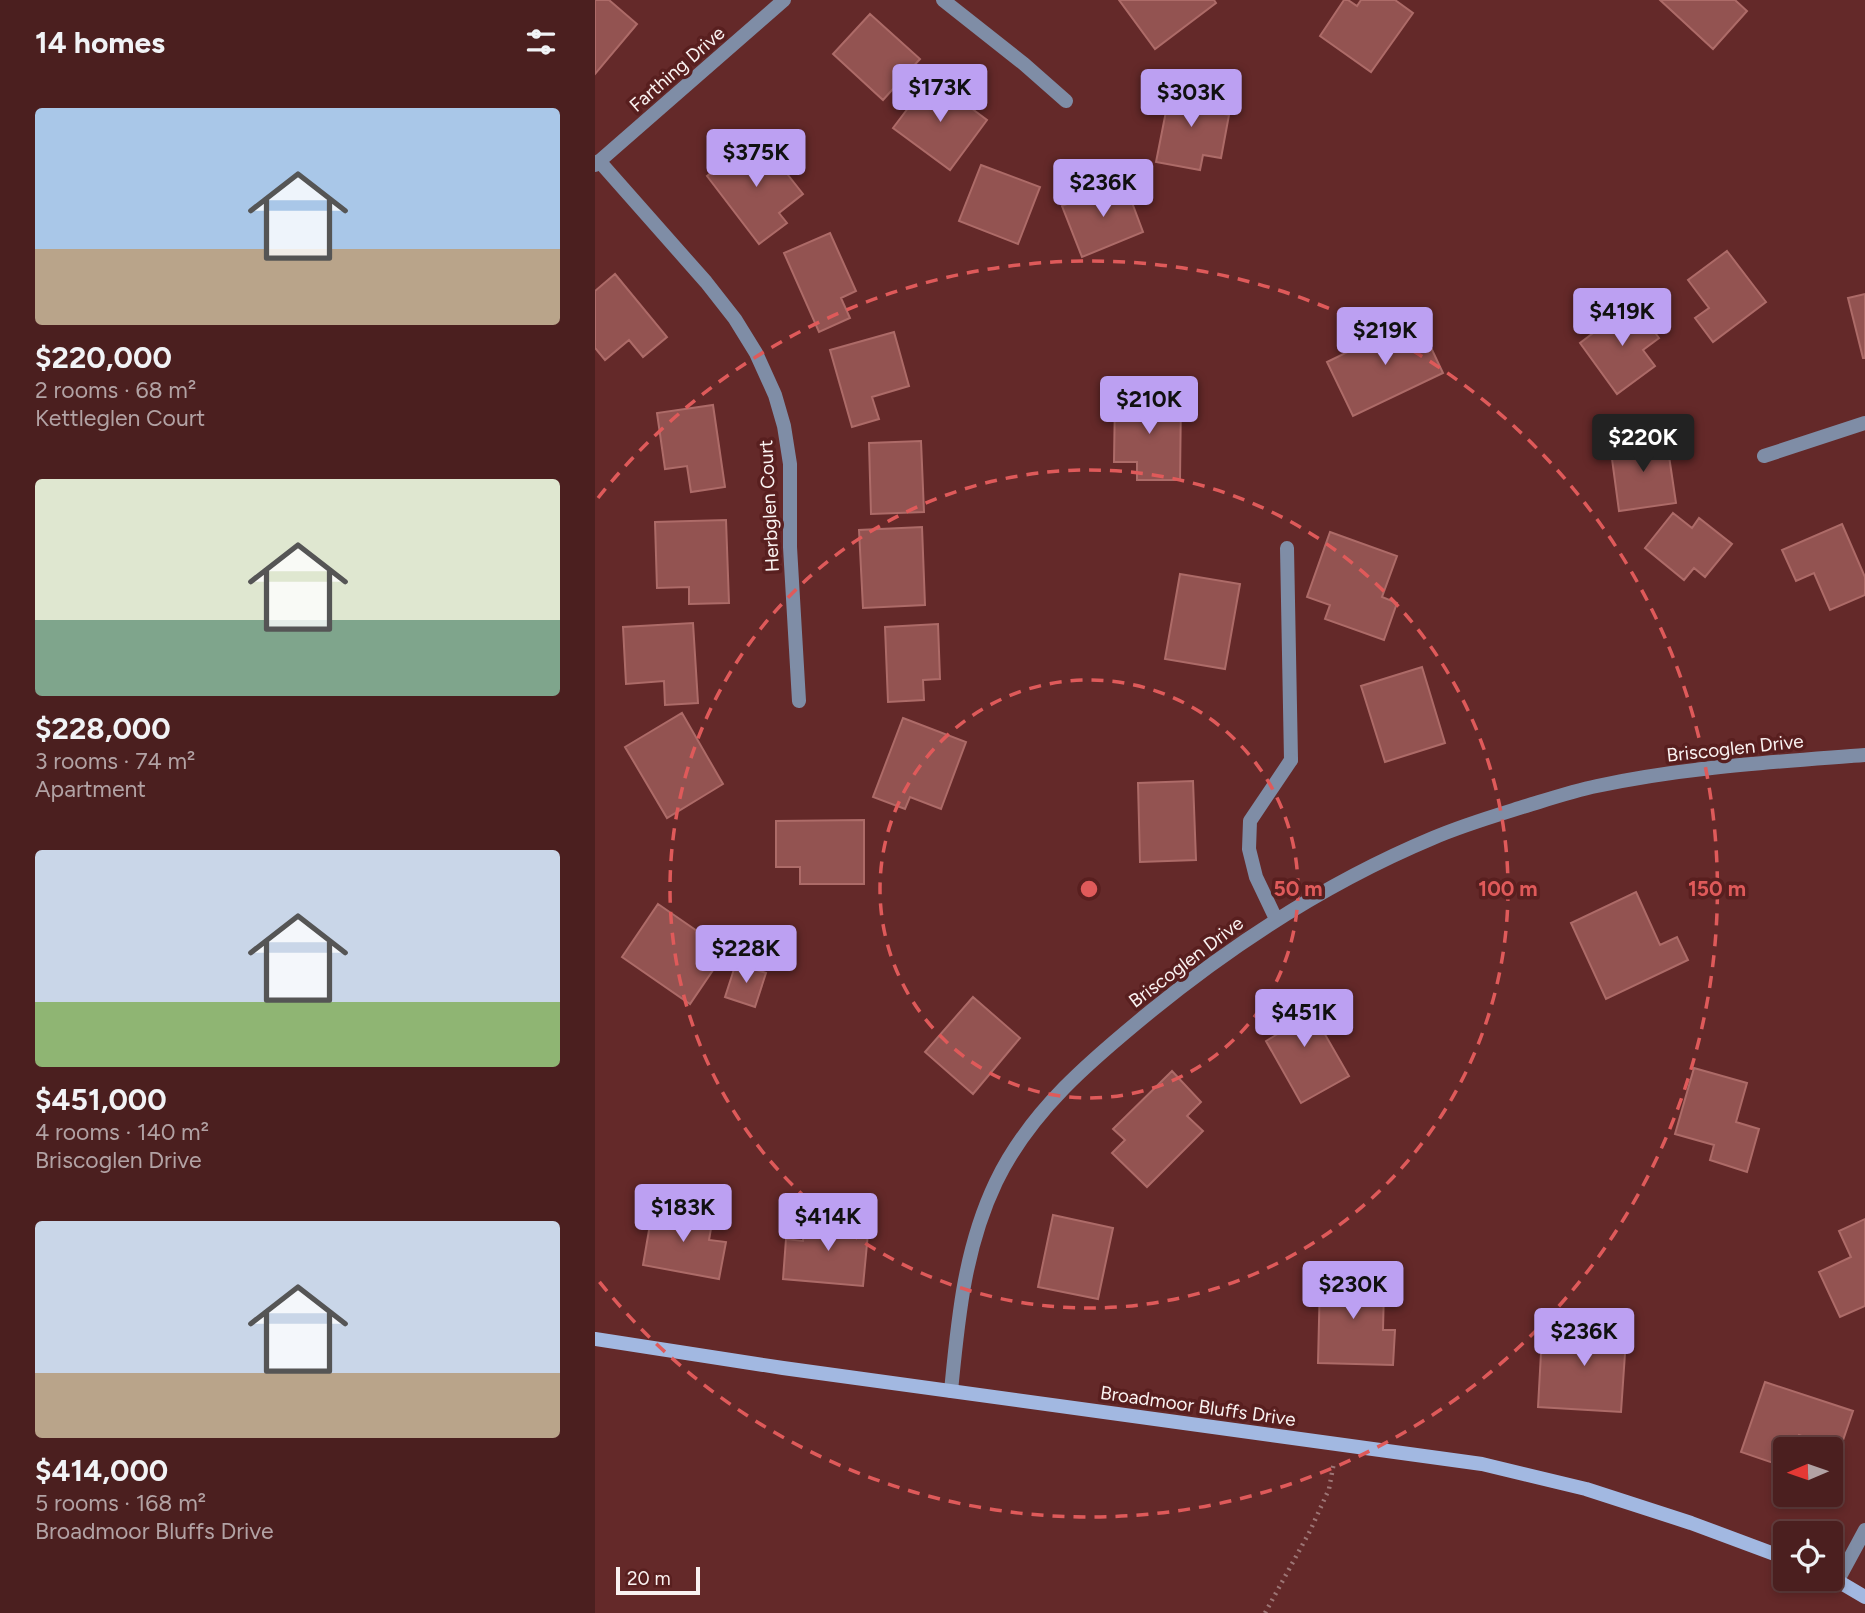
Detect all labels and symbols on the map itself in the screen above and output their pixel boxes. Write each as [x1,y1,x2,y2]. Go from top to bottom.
street label: Farthing Drive [625,21,729,117]
pin: $173K [891,64,989,124]
pin: $303K [1142,69,1240,129]
pin: $375K [707,130,805,189]
pin: $236K [1054,160,1152,219]
pin: $419K [1573,288,1671,348]
pin: $219K [1336,308,1434,367]
pin: $210K [1100,376,1198,436]
pin: $220K [1594,414,1692,474]
street label: Herbglen Court [754,439,784,573]
street label: Briscoglen Drive [1665,729,1805,767]
text: 50 m [1273,876,1323,901]
text: 100 m [1478,876,1538,901]
text: 150 m [1688,876,1746,901]
centre of rings [1077,877,1101,901]
street label: Briscoglen Drive [1124,911,1248,1013]
pin: $228K [697,926,795,985]
pin: $451K [1255,990,1353,1049]
pin: $183K [634,1184,732,1244]
pin: $414K [779,1194,877,1253]
pin: $230K [1304,1262,1402,1321]
pin: $236K [1535,1308,1633,1368]
street label: Broadmoor Bluffs Drive [1099,1381,1297,1431]
north arrow [1773,1437,1843,1507]
scale bar [616,1564,700,1596]

